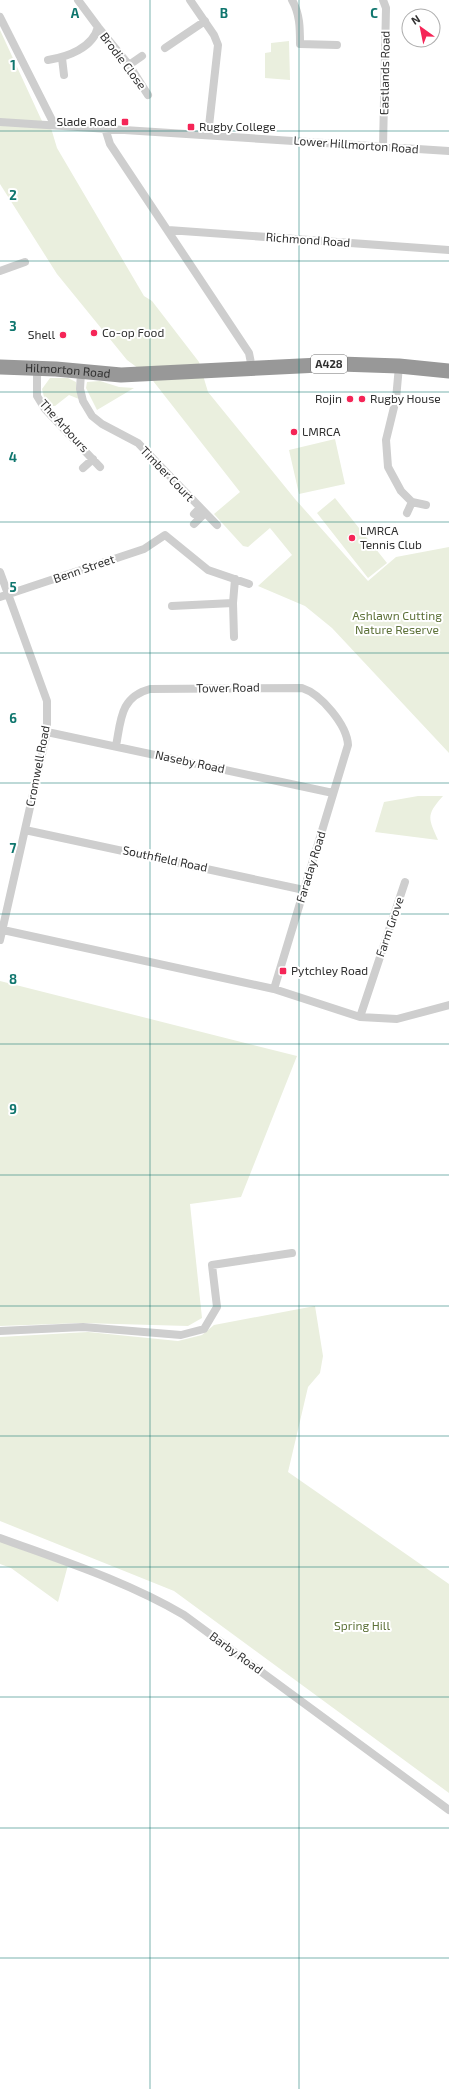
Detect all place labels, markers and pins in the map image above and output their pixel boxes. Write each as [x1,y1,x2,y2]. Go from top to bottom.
place label: Slade Road [56,114,117,128]
marker: Slade Road [120,117,130,127]
place label: Rugby College [199,119,276,133]
marker: Rugby College [186,122,196,132]
place label: Co-op Food [102,325,164,339]
place label: Shell [28,327,55,341]
marker: Co-op Food [89,328,99,338]
marker: Shell [58,330,68,340]
place label: Rojin [315,391,342,406]
place label: Rugby House [370,391,441,405]
marker: Rojin [345,394,355,404]
marker: Rugby House [357,394,367,404]
place label: LMRCA [302,424,341,438]
marker: LMRCA [289,427,299,437]
place label: LMRCA Tennis Club [360,523,422,551]
marker: LMRCA Tennis Club [347,533,357,543]
place label: Pytchley Road [291,963,368,977]
marker: Pytchley Road [278,966,288,976]

